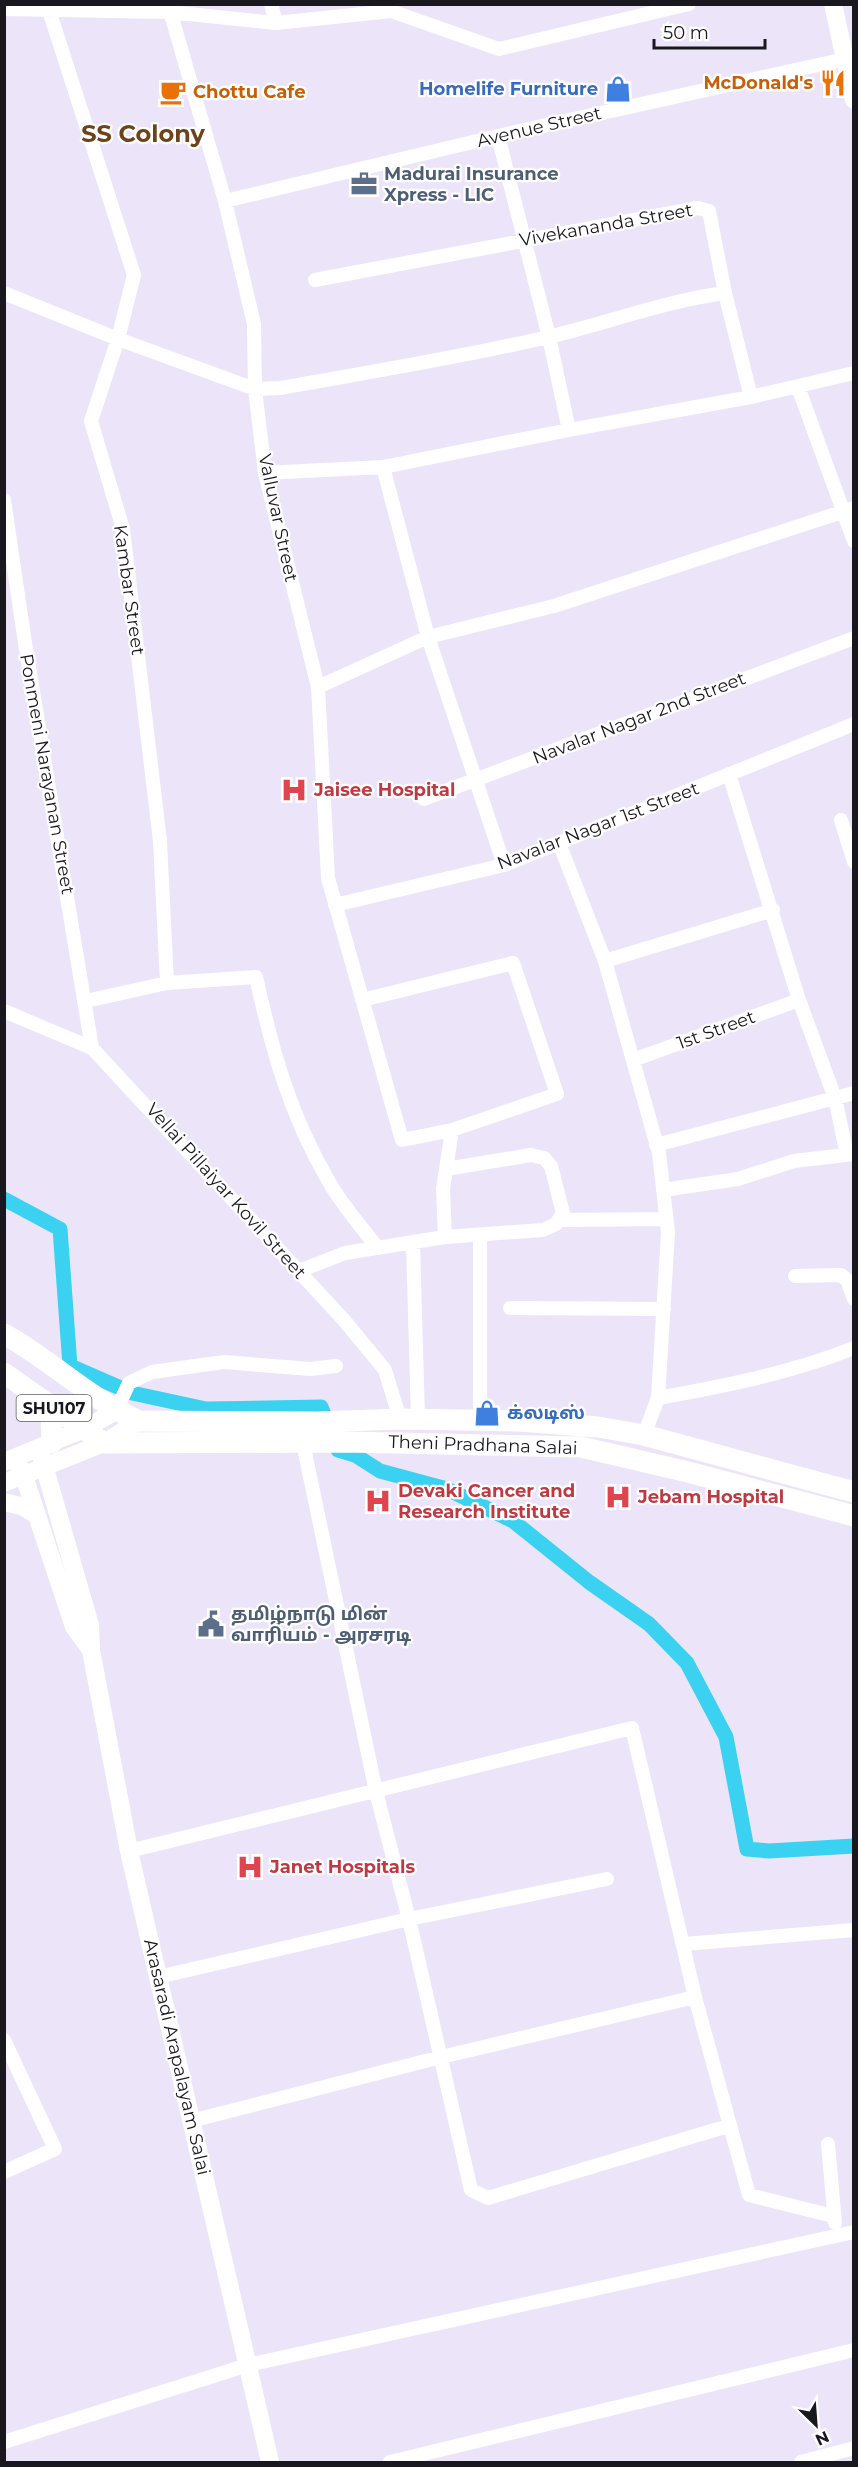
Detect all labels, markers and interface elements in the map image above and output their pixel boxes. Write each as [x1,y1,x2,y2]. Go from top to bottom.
scale bar [654,12,765,50]
text: 50 m [663,22,709,44]
restaurant icon: McDonald's [818,68,848,98]
place label: McDonald's [703,72,813,94]
shop icon: Homelife Furniture [603,74,633,104]
cafe icon: Chottu Cafe [158,77,188,107]
place label: Homelife Furniture [419,78,598,100]
place label: Chottu Cafe [193,81,306,103]
street label: Avenue Street [475,102,603,152]
district label: SS Colony [81,119,206,148]
place label: Madurai Insurance Xpress - LIC [384,163,559,206]
office icon: Madurai Insurance Xpress - LIC [349,169,379,199]
street label: Vivekananda Street [518,199,694,251]
street label: Valluvar Street [254,452,302,584]
street label: Kambar Street [109,523,149,657]
street label: Ponmeni Narayanan Street [15,652,79,896]
street label: Navalar Nagar 2nd Street [529,667,749,769]
hospital icon: Jaisee Hospital [279,775,309,805]
street label: Navalar Nagar 1st Street [494,777,702,875]
place label: Jaisee Hospital [313,779,455,801]
street label: 1st Street [674,1006,758,1054]
street label: Vellai Pillaiyar Kovil Street [141,1099,311,1283]
road number: SHU107 [16,1395,92,1421]
shop icon: க்லடிஸ் [472,1398,502,1428]
place label: க்லடிஸ் [507,1402,585,1425]
street label: Theni Pradhana Salai [388,1431,578,1459]
place label: Devaki Cancer and Research Institute [398,1480,575,1523]
hospital icon: Jebam Hospital [603,1482,633,1512]
hospital icon: Devaki Cancer and Research Institute [363,1486,393,1516]
place label: Jebam Hospital [637,1486,784,1508]
place label: தமிழ்நாடு மின் வாரியம் - அரசரடி [231,1603,411,1647]
public building icon: தமிழ்நாடு மின் வாரியம் - அரசரடி [196,1609,226,1639]
hospital icon: Janet Hospitals [235,1852,265,1882]
place label: Janet Hospitals [269,1856,415,1878]
street label: Arasaradi Arapalayam Salai [139,1937,215,2177]
north arrow [786,2395,846,2455]
text: N [812,2427,832,2449]

